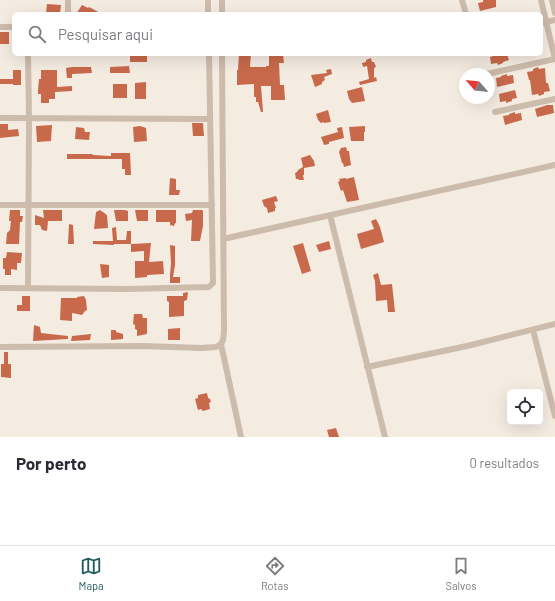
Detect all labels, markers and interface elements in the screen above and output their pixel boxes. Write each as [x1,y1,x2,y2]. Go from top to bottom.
search box [12,12,543,56]
icon: search [26,23,48,45]
text: Pesquisar aqui [58,25,153,43]
north arrow [459,68,495,104]
map controls [507,389,543,425]
button: locate [507,389,543,425]
text: Por perto [16,453,86,473]
text: 0 resultados [470,455,539,471]
tab: Mapa [79,555,104,592]
tab: Rotas [261,555,288,592]
tab: Salvos [446,555,476,592]

